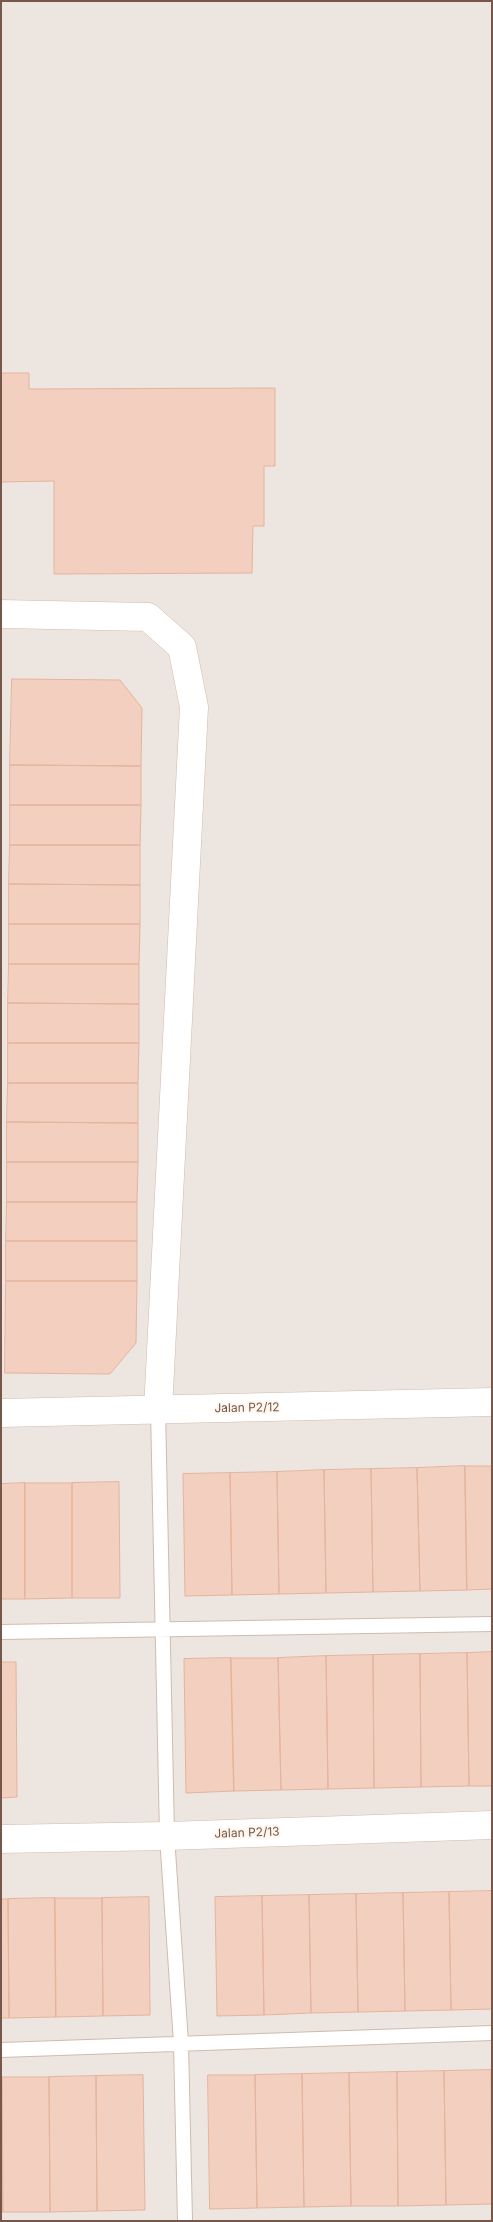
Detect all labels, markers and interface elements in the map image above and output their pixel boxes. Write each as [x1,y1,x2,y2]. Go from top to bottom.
street label: Jalan P2/12 [214,1400,280,1416]
street label: Jalan P2/13 [214,1825,280,1841]

